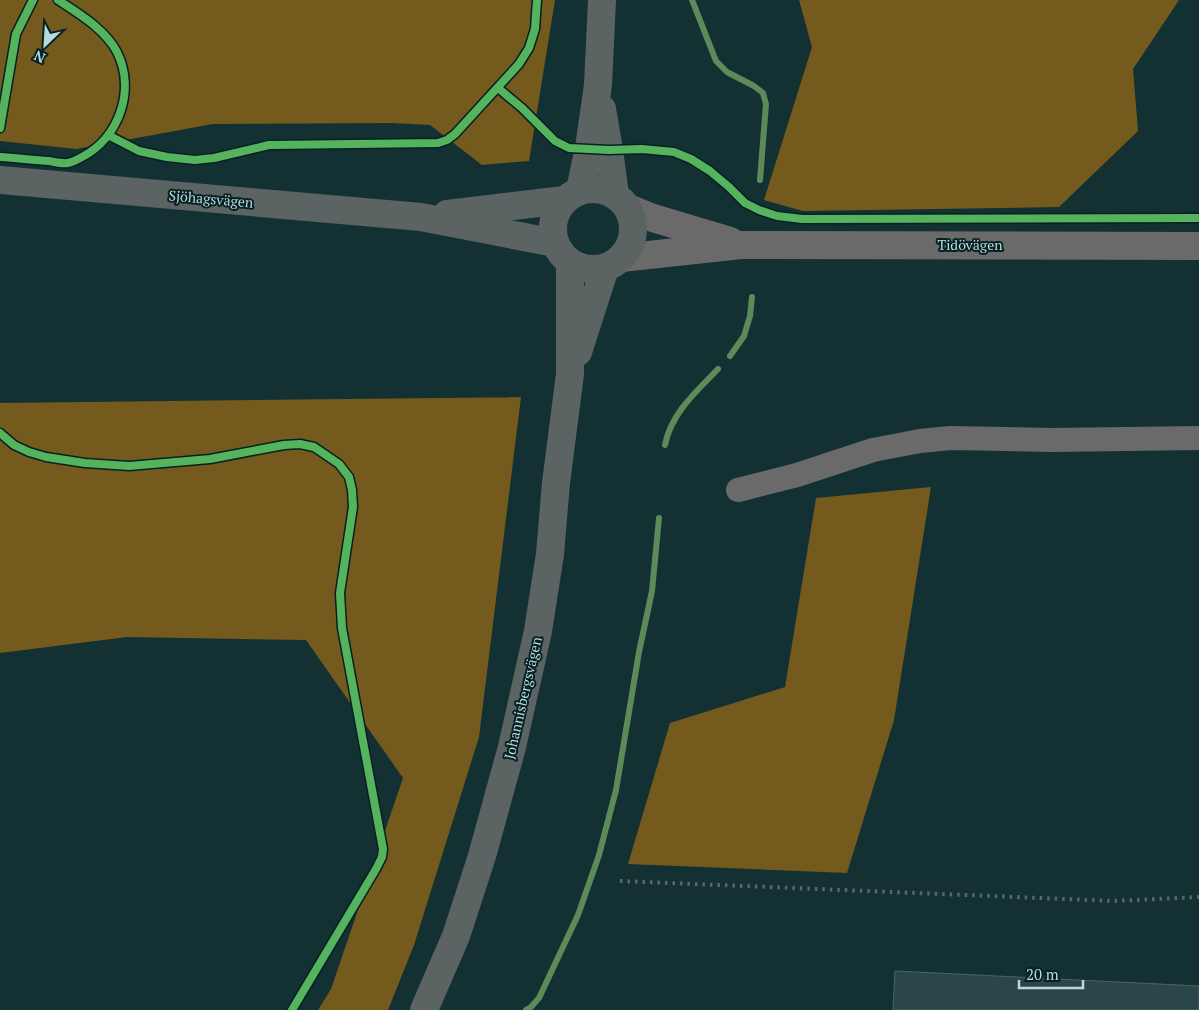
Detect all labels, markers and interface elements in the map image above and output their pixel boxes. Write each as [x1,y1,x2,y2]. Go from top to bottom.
north arrow [20,20,70,70]
text: N [30,46,48,68]
street label: Sjöhagsvägen [168,185,255,212]
street label: Tidövägen [937,235,1003,254]
street label: Johannisbergsvägen [499,634,546,761]
scale bar [1019,958,1083,990]
text: 20 m [1026,964,1059,984]

